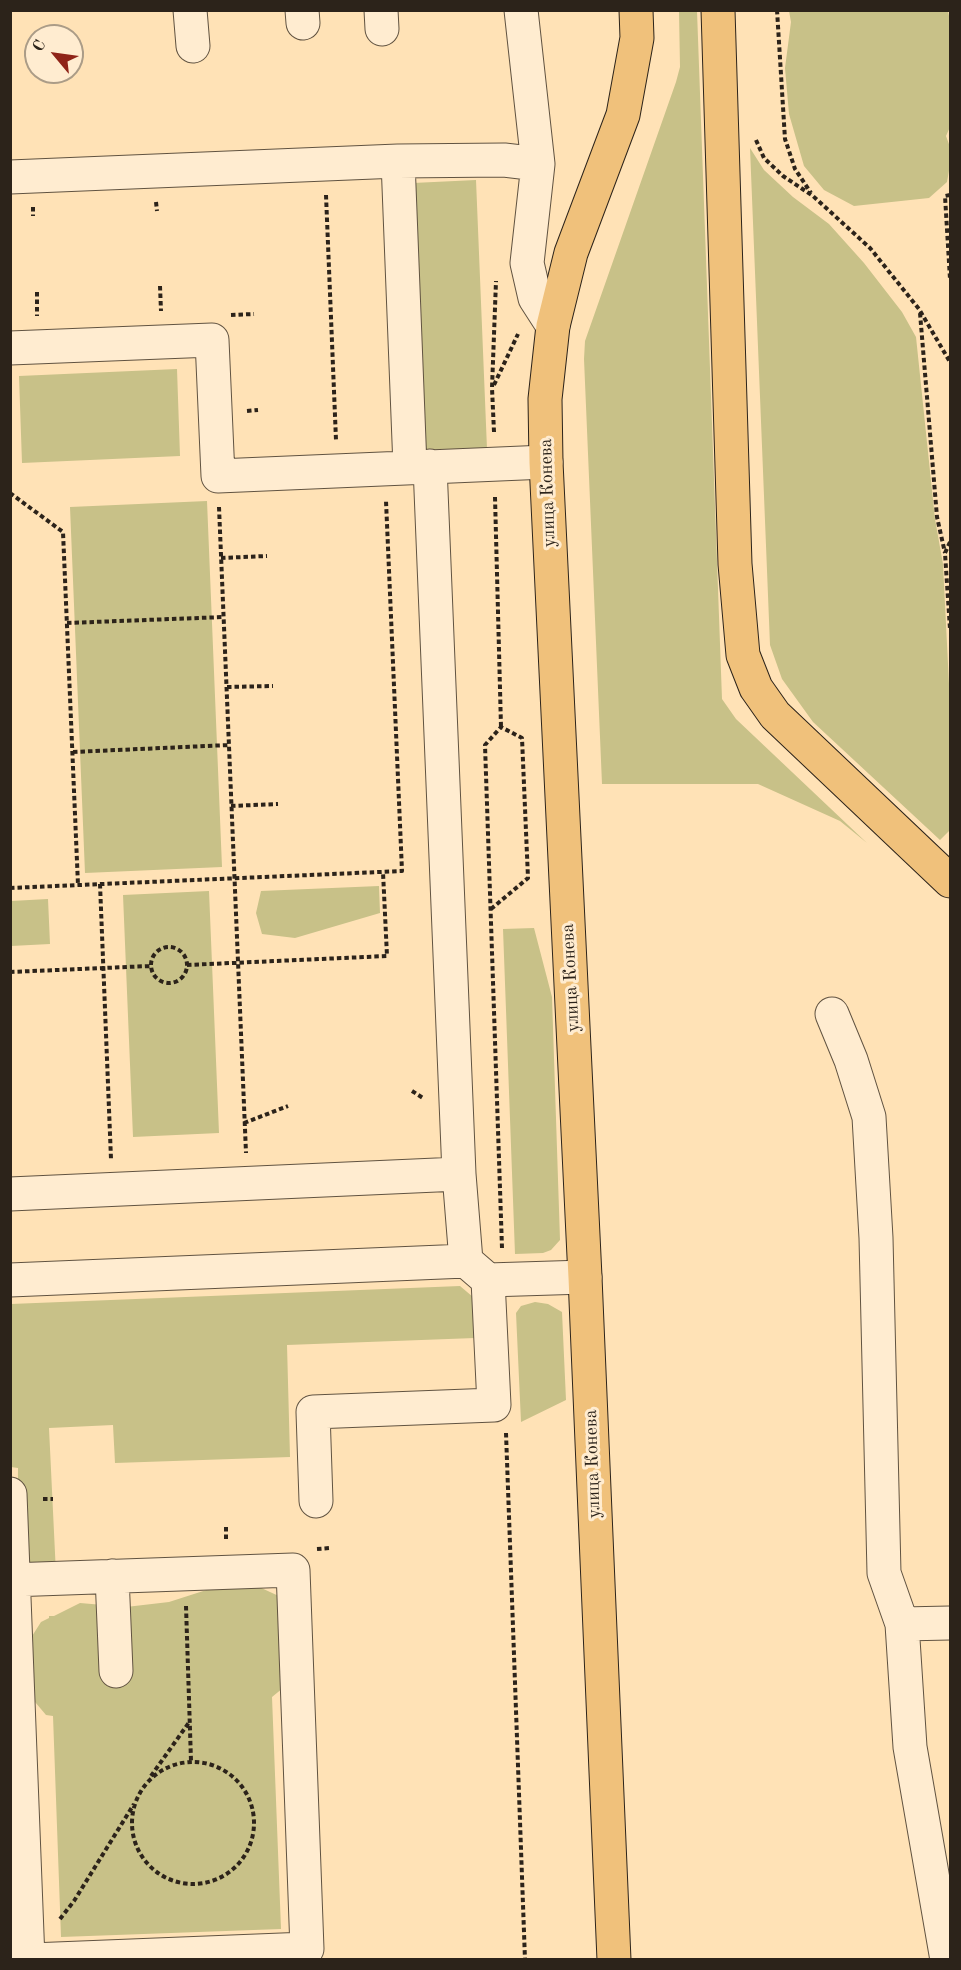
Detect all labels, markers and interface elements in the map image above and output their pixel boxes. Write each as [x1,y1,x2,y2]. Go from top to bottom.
north arrow [24,24,84,84]
text: С [30,38,50,55]
street label: улица Конева [535,438,561,548]
street label: улица Конева [557,923,585,1033]
street label: улица Конева [580,1409,606,1519]

